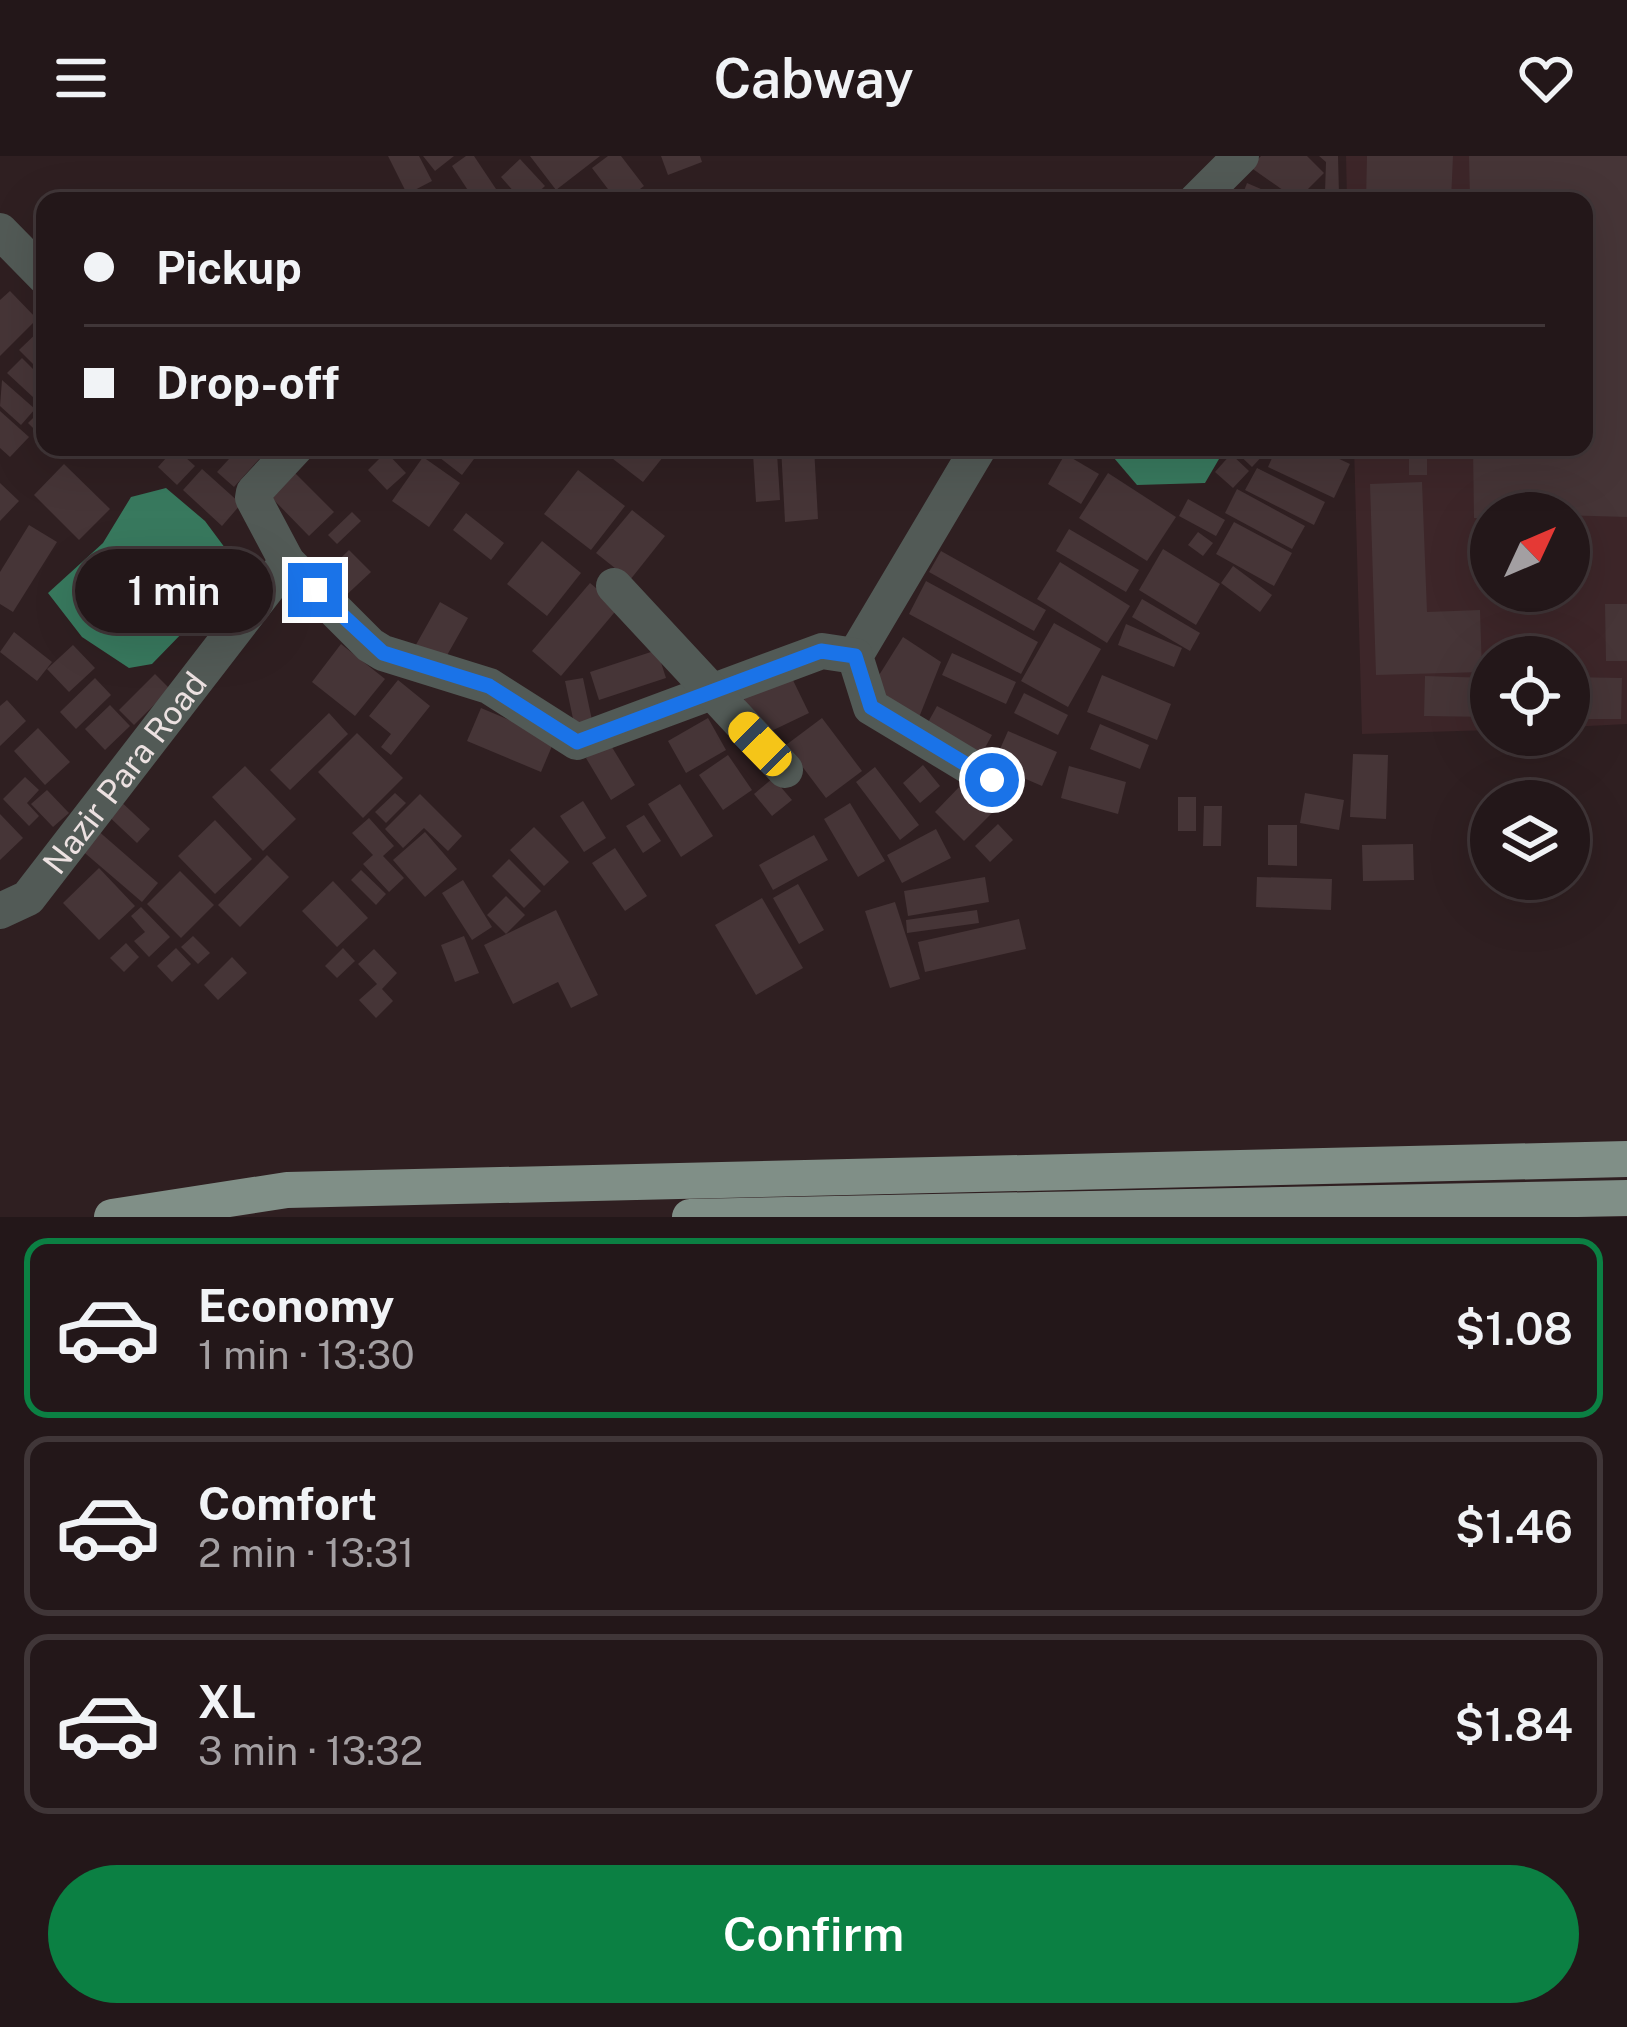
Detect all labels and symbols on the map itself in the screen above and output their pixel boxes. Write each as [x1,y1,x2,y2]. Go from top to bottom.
north arrow [1470,492,1590,612]
callout: 1 min [75,548,273,632]
route end [288,563,342,617]
street label: Nazir Para Road [35,665,214,881]
car [722,706,798,782]
route start [965,753,1019,807]

